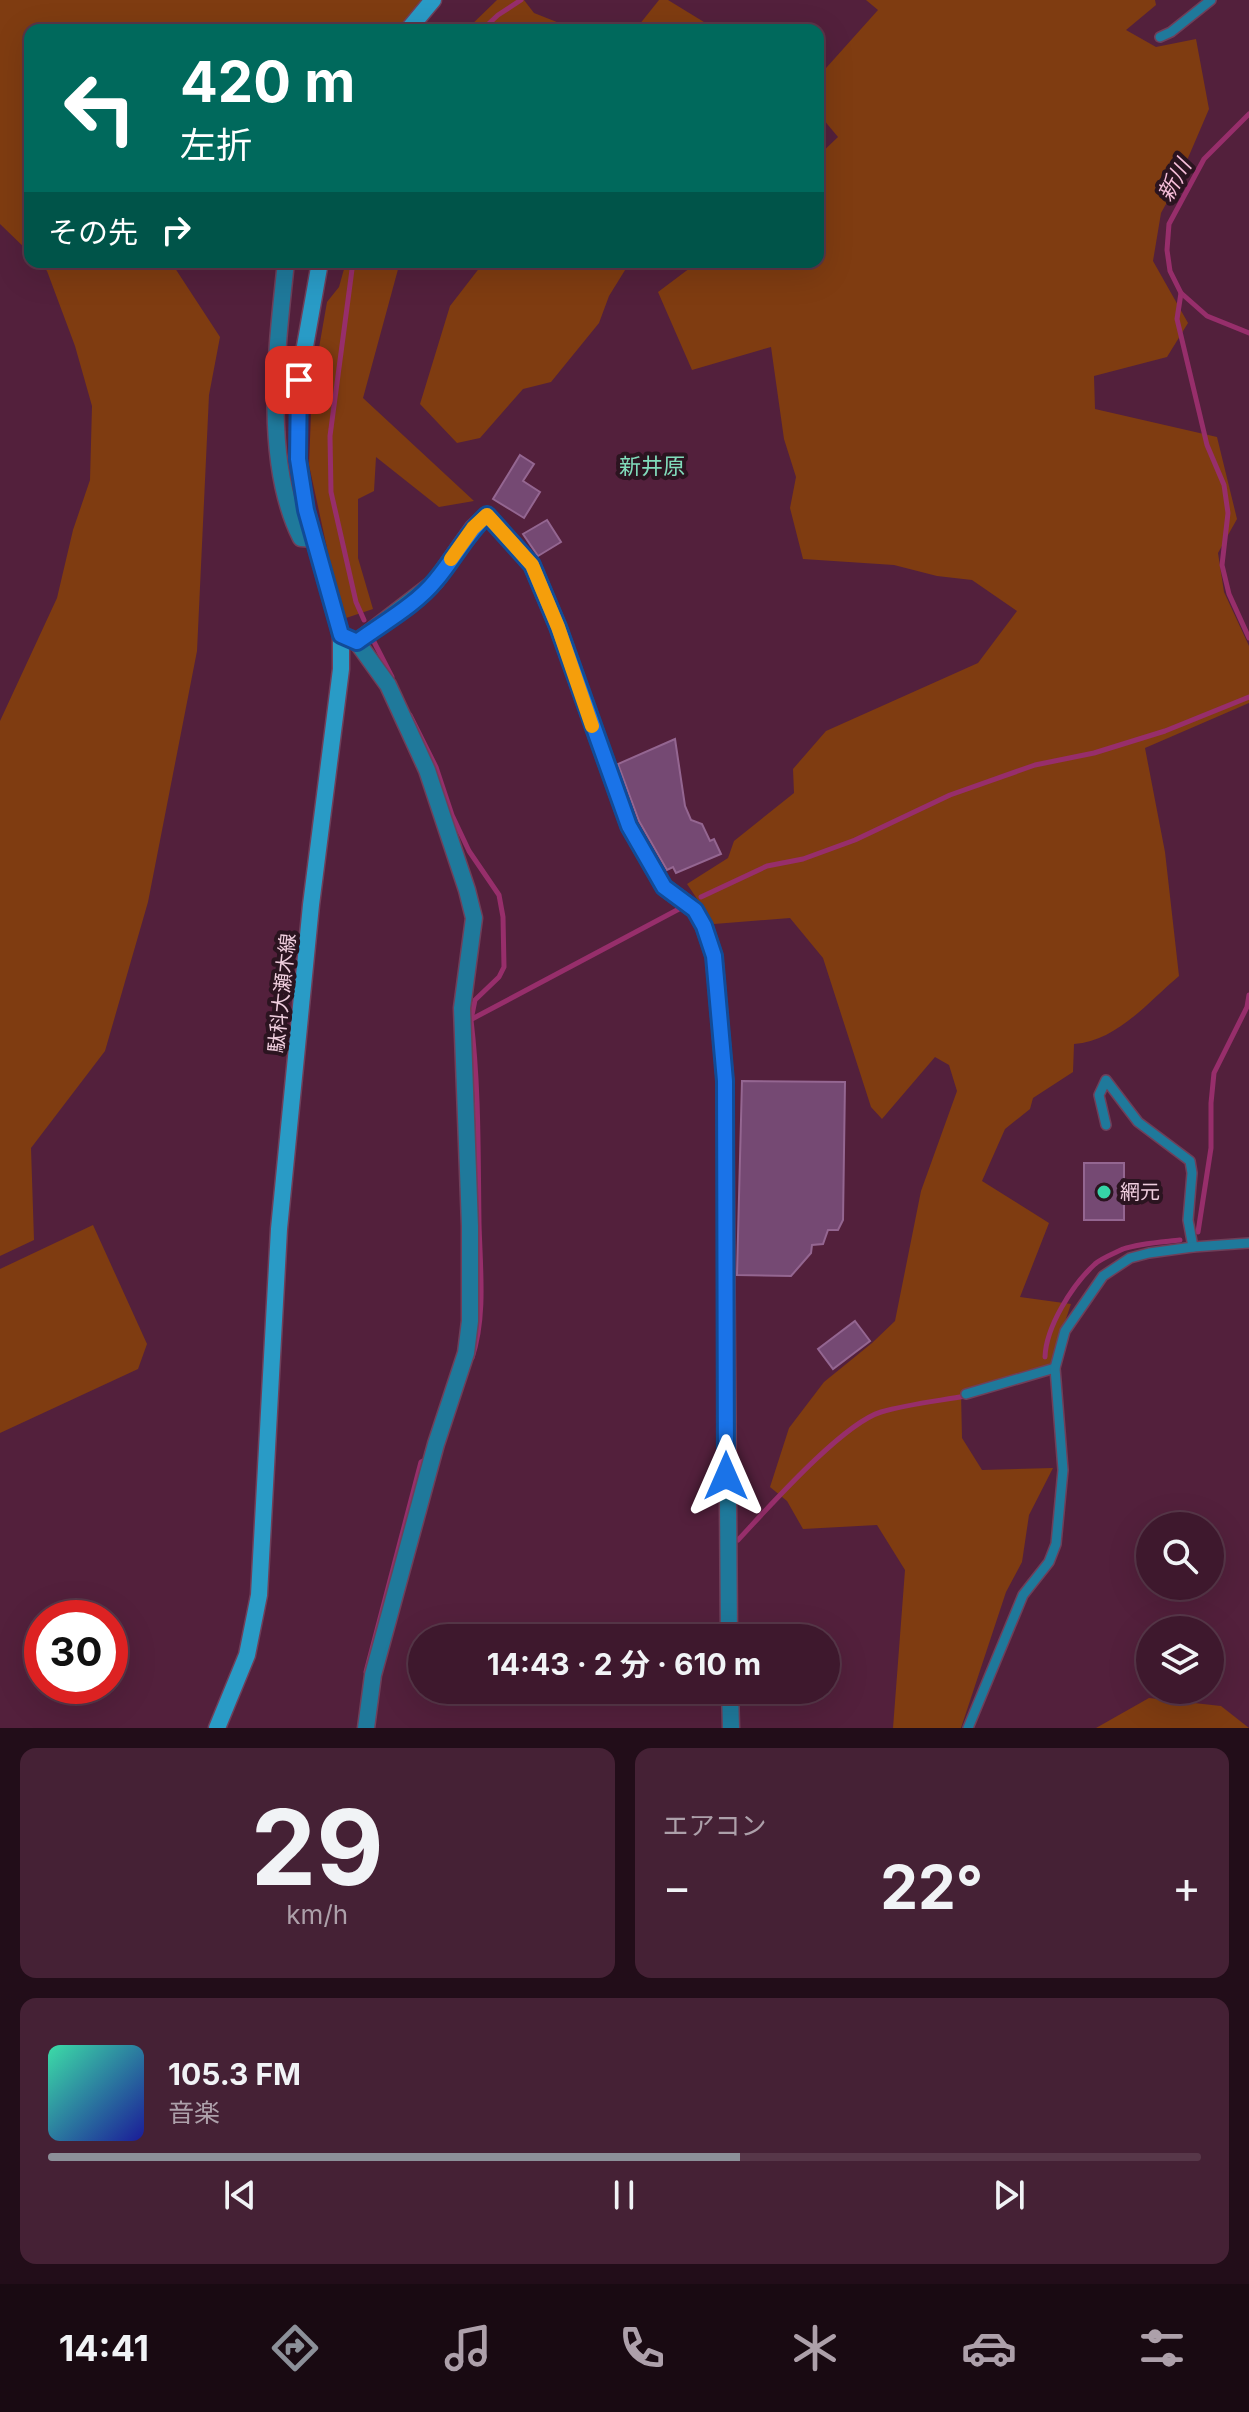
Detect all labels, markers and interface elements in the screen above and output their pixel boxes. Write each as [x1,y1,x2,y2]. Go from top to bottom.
text: 420 m [180,48,355,116]
icon: left [48,56,152,160]
text: 左折 [180,123,252,167]
water label: 新川 [1152,153,1197,206]
icon: right [154,208,198,252]
text: その先 [48,214,138,250]
pin [265,346,333,414]
icon: arrive [277,358,321,402]
district label: 新井原 [619,453,685,479]
street label: 駄科大瀬木線 [264,932,300,1054]
place label: 網元 [1120,1180,1160,1204]
marker: 網元 [1095,1183,1113,1201]
position arrow [684,1434,768,1518]
map controls [1136,1512,1224,1704]
button: search [1136,1512,1224,1600]
speed limit sign: 30 [24,1600,128,1704]
button: layers [1136,1616,1224,1704]
text: 14:43 · 2 分 · 610 m [487,1646,761,1682]
text: 29 [251,1784,384,1910]
text: エアコン [663,1810,767,1841]
text: 22° [880,1851,983,1923]
text: − [663,1860,692,1914]
text: + [1172,1860,1201,1914]
text: km/h [286,1899,348,1930]
text: 105.3 FM [168,2056,301,2092]
text: 音楽 [168,2097,220,2128]
icon: previous [218,2173,262,2217]
icon: pause [602,2173,646,2217]
icon: next [987,2173,1031,2217]
icon: directions [267,2320,323,2376]
icon: music [440,2320,496,2376]
icon: phone [614,2320,670,2376]
icon: climate [787,2320,843,2376]
icon: car [961,2320,1017,2376]
icon: filters [1134,2320,1190,2376]
text: 14:41 [59,2326,149,2370]

